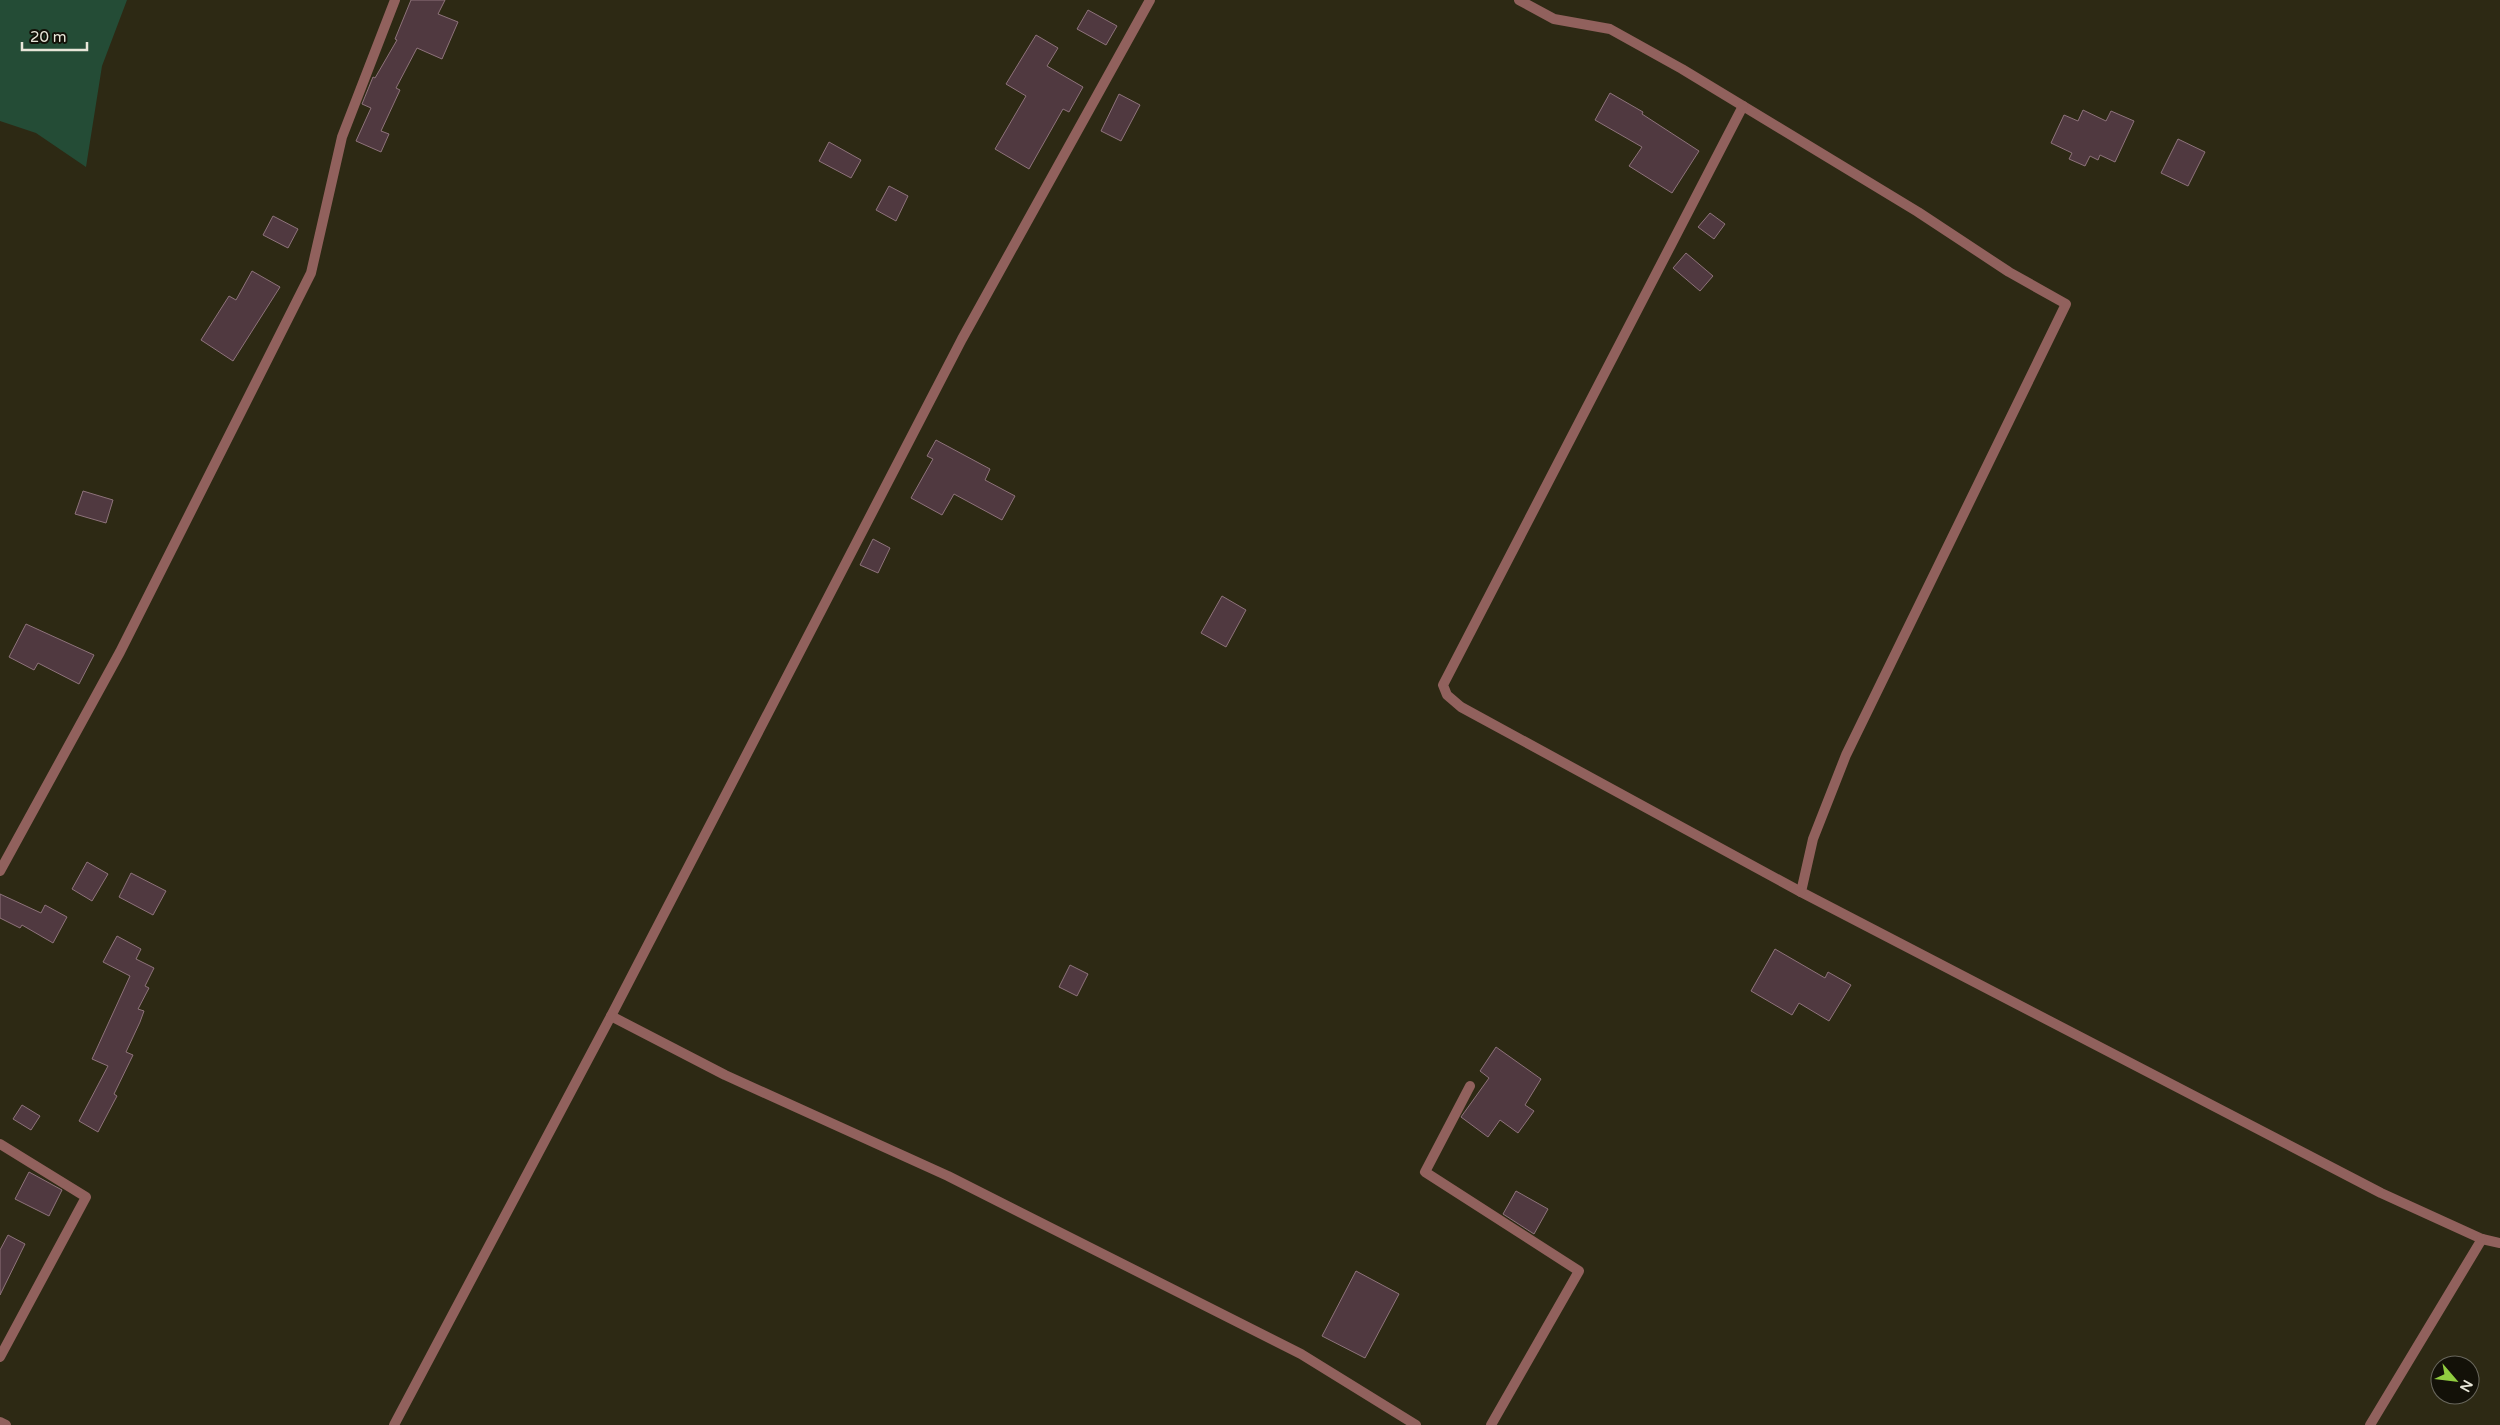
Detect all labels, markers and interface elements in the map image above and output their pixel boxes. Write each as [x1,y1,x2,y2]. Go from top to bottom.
scale bar [22,20,88,52]
text: 20 m [30,28,67,46]
north arrow [2430,1355,2480,1405]
text: N [2456,1377,2476,1395]

